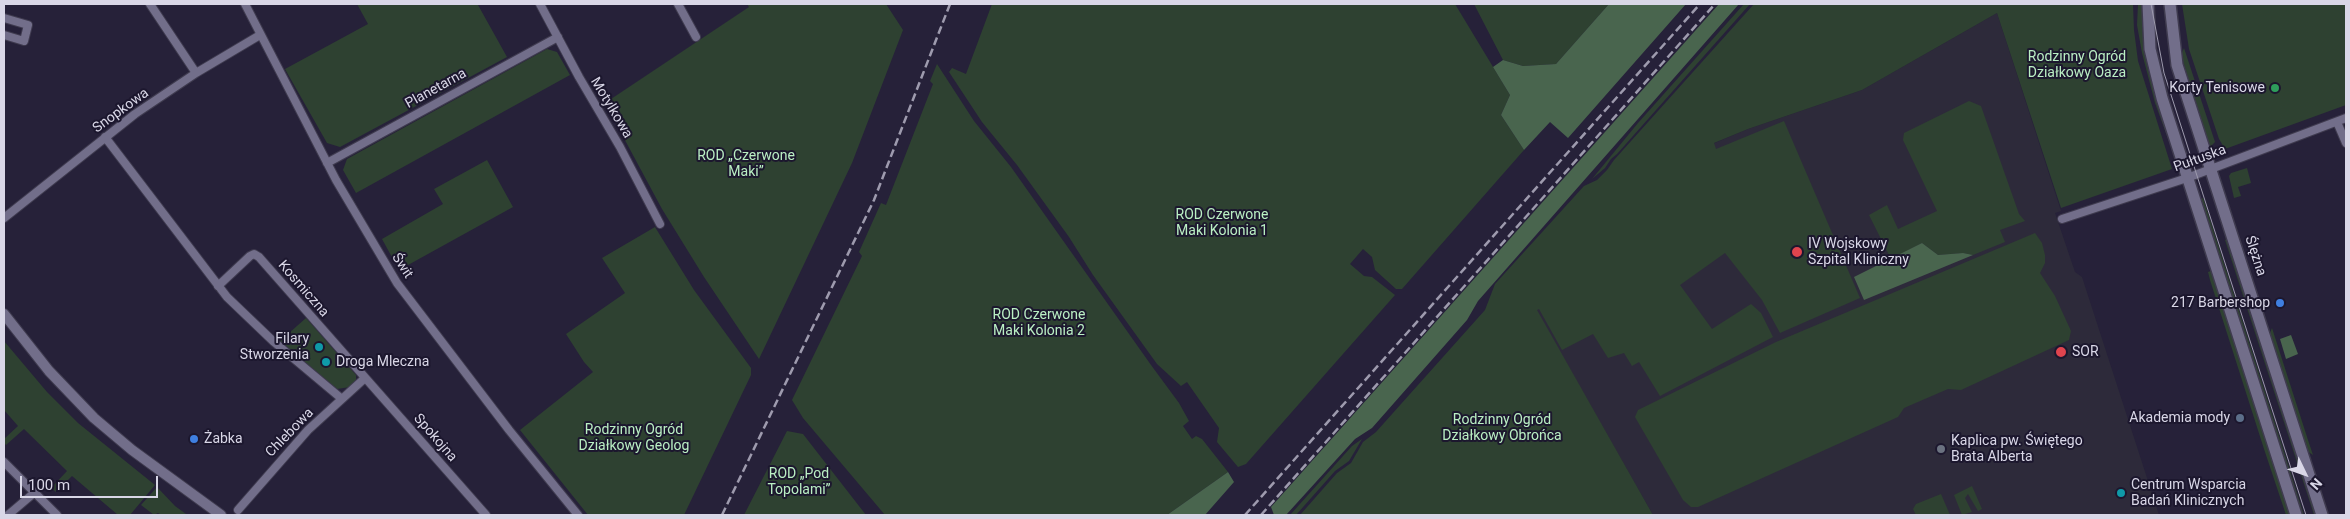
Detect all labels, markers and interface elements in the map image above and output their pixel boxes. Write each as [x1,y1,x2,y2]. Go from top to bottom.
park label: Rodzinny Ogród Działkowy Oaza [2028,49,2126,82]
street label: Planetarna [402,65,470,113]
street label: Motylkowa [586,75,636,141]
place label: Korty Tenisowe [2169,80,2265,96]
marker: Korty Tenisowe [2269,82,2281,94]
street label: Snopkowa [90,85,152,137]
street label: Pułtuska [2171,142,2229,176]
park label: ROD „Czerwone Maki” [697,148,795,180]
park label: ROD Czerwone Maki Kolonia 1 [1176,207,1268,240]
street label: Ślężna [2241,234,2269,278]
place label: IV Wojskowy Szpital Kliniczny [1808,236,1909,268]
marker: IV Wojskowy Szpital Kliniczny [1790,245,1804,259]
street label: Świt [388,250,416,282]
street label: Kosmiczna [274,257,332,321]
place label: 217 Barbershop [2171,295,2270,311]
marker: 217 Barbershop [2274,297,2286,309]
park label: ROD Czerwone Maki Kolonia 2 [993,307,1085,340]
place label: Filary Stworzenia [240,331,309,364]
marker: Filary Stworzenia [313,341,325,353]
place label: SOR [2072,344,2099,360]
marker: SOR [2054,345,2068,359]
place label: Droga Mleczna [336,354,429,370]
marker: Droga Mleczna [320,356,332,368]
street label: Chlebowa [263,405,317,461]
place label: Akademia mody [2129,410,2230,426]
street label: Spokojna [410,411,460,465]
park label: Rodzinny Ogród Działkowy Obrońca [1442,412,1562,444]
marker: Akademia mody [2234,412,2246,424]
park label: Rodzinny Ogród Działkowy Geolog [579,422,689,454]
place label: Żabka [204,431,243,447]
marker: Żabka [188,433,200,445]
place label: Kaplica pw. Świętego Brata Alberta [1951,433,2083,466]
marker: Kaplica pw. Świętego Brata Alberta [1935,443,1947,455]
north arrow [2280,449,2330,499]
scale bar [22,466,160,498]
park label: ROD „Pod Topolami” [767,466,831,498]
text: N [2307,475,2325,493]
text: 100 m [28,476,70,494]
place label: Centrum Wsparcia Badań Klinicznych [2131,477,2246,510]
marker: Centrum Wsparcia Badań Klinicznych [2115,487,2127,499]

